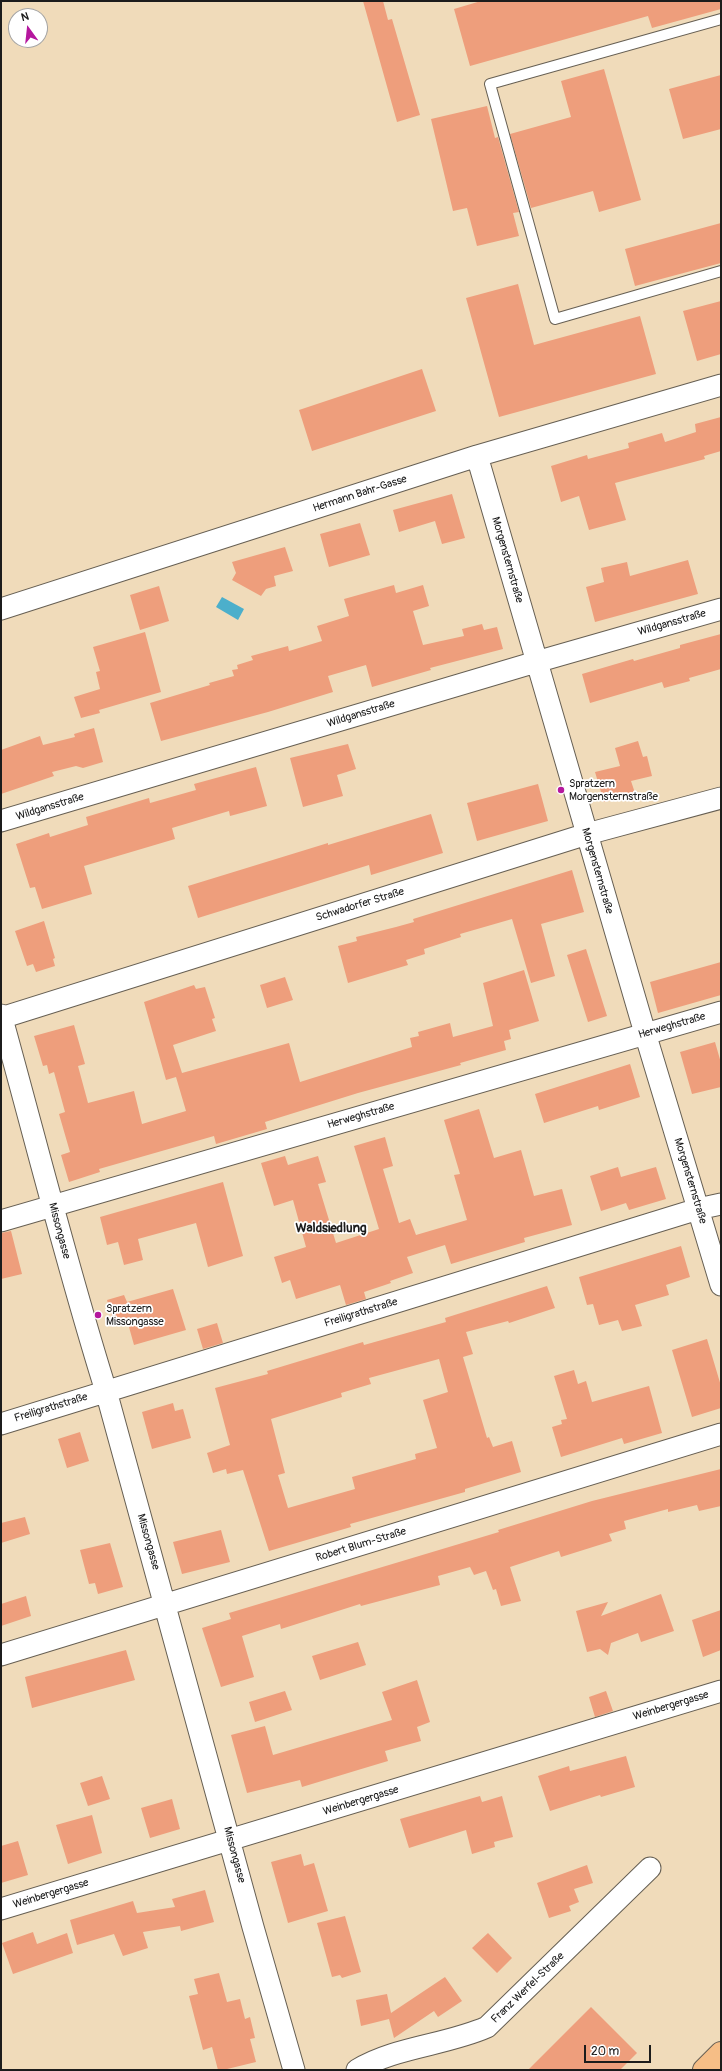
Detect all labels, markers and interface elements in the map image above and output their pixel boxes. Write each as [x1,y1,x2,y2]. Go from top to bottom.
north arrow [8,8,48,48]
text: N [20,10,30,24]
street label: Hermann Bahr-Gasse [311,473,409,515]
street label: Morgensternstraße [488,515,526,605]
street label: Wildgansstraße [636,607,708,639]
street label: Wildgansstraße [325,697,397,731]
place label: Spratzern Morgensternstraße [569,777,658,803]
marker: Spratzern Morgensternstraße [556,785,566,795]
street label: Wildgansstraße [14,790,86,824]
street label: Morgensternstraße [578,826,616,916]
street label: Schwadorfer Straße [314,885,406,925]
street label: Herweghstraße [637,1010,707,1042]
street label: Herweghstraße [326,1100,396,1132]
street label: Morgensternstraße [671,1137,709,1225]
street label: Missongasse [45,1201,73,1261]
district label: Waldsiedlung [295,1221,367,1237]
street label: Freiligrathstraße [323,1296,399,1330]
place label: Spratzern Missongasse [106,1302,164,1328]
marker: Spratzern Missongasse [93,1310,103,1320]
street label: Freiligrathstraße [13,1391,89,1425]
street label: Missongasse [134,1512,162,1572]
street label: Robert Blum-Straße [314,1525,408,1565]
street label: Weinbergergasse [632,1688,710,1724]
street label: Weinbergergasse [322,1783,400,1819]
street label: Missongasse [220,1825,248,1885]
street label: Weinbergergasse [12,1876,90,1912]
street label: Franz Werfel-Straße [489,1950,567,2026]
scale bar [586,2037,653,2063]
text: 20 m [591,2044,619,2059]

